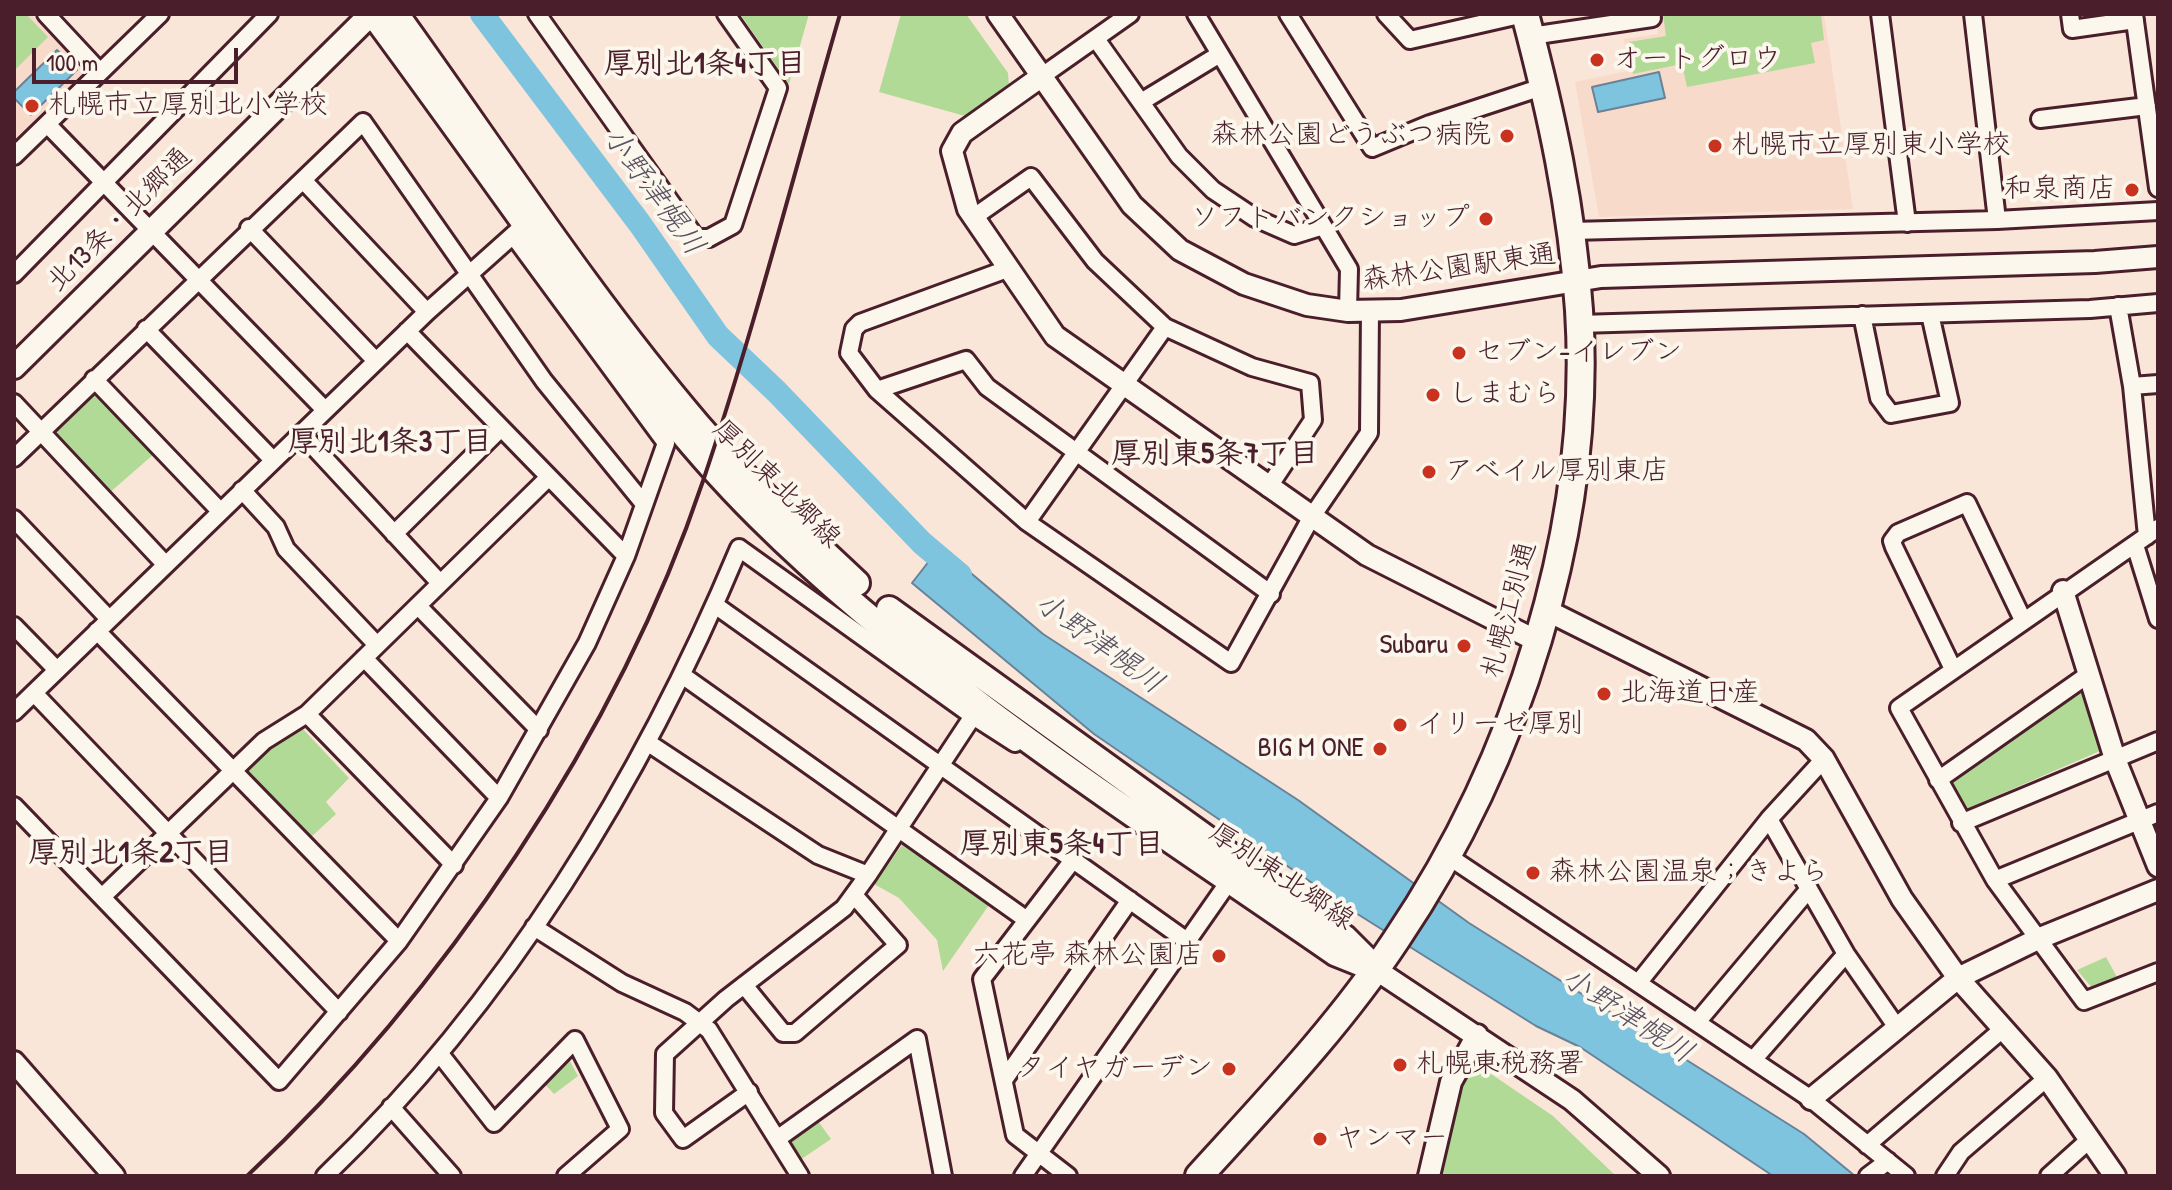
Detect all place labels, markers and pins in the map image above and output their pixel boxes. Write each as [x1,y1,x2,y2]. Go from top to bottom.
place label: オートグロウ [1613,43,1781,77]
marker: オートグロウ [1588,51,1606,69]
place label: 札幌市立厚別北小学校 [48,89,328,123]
marker: 札幌市立厚別北小学校 [23,97,41,115]
place label: 森林公園どうぶつ病院 [1211,119,1491,153]
marker: 森林公園どうぶつ病院 [1498,127,1516,145]
place label: 札幌市立厚別東小学校 [1731,129,2011,163]
marker: 札幌市立厚別東小学校 [1706,137,1724,155]
place label: 和泉商店 [2004,173,2116,207]
marker: 和泉商店 [2123,181,2141,199]
place label: ソフトバンクショップ [1190,202,1470,236]
marker: ソフトバンクショップ [1477,210,1495,228]
place label: セブン-イレブン [1475,336,1682,370]
marker: セブン-イレブン [1450,344,1468,362]
place label: しまむら [1449,378,1561,412]
marker: しまむら [1424,386,1442,404]
place label: アベイル厚別東店 [1445,455,1669,489]
marker: アベイル厚別東店 [1420,463,1438,481]
place label: Subaru [1379,629,1448,663]
marker: Subaru [1455,637,1473,655]
place label: 北海道日産 [1620,677,1760,711]
marker: 北海道日産 [1595,685,1613,703]
place label: イリーゼ厚別 [1416,708,1584,742]
marker: イリーゼ厚別 [1391,716,1409,734]
place label: BIG M ONE [1257,732,1364,766]
marker: BIG M ONE [1371,740,1389,758]
place label: 森林公園温泉；きよら [1549,856,1829,890]
marker: 森林公園温泉；きよら [1524,864,1542,882]
place label: 六花亭 森林公園店 [973,939,1203,973]
marker: 六花亭 森林公園店 [1210,947,1228,965]
place label: 札幌東税務署 [1416,1048,1584,1082]
place label: タイヤガーデン [1017,1052,1213,1086]
marker: 札幌東税務署 [1391,1056,1409,1074]
marker: タイヤガーデン [1220,1060,1238,1078]
place label: ヤンマー [1336,1122,1448,1156]
marker: ヤンマー [1311,1130,1329,1148]

